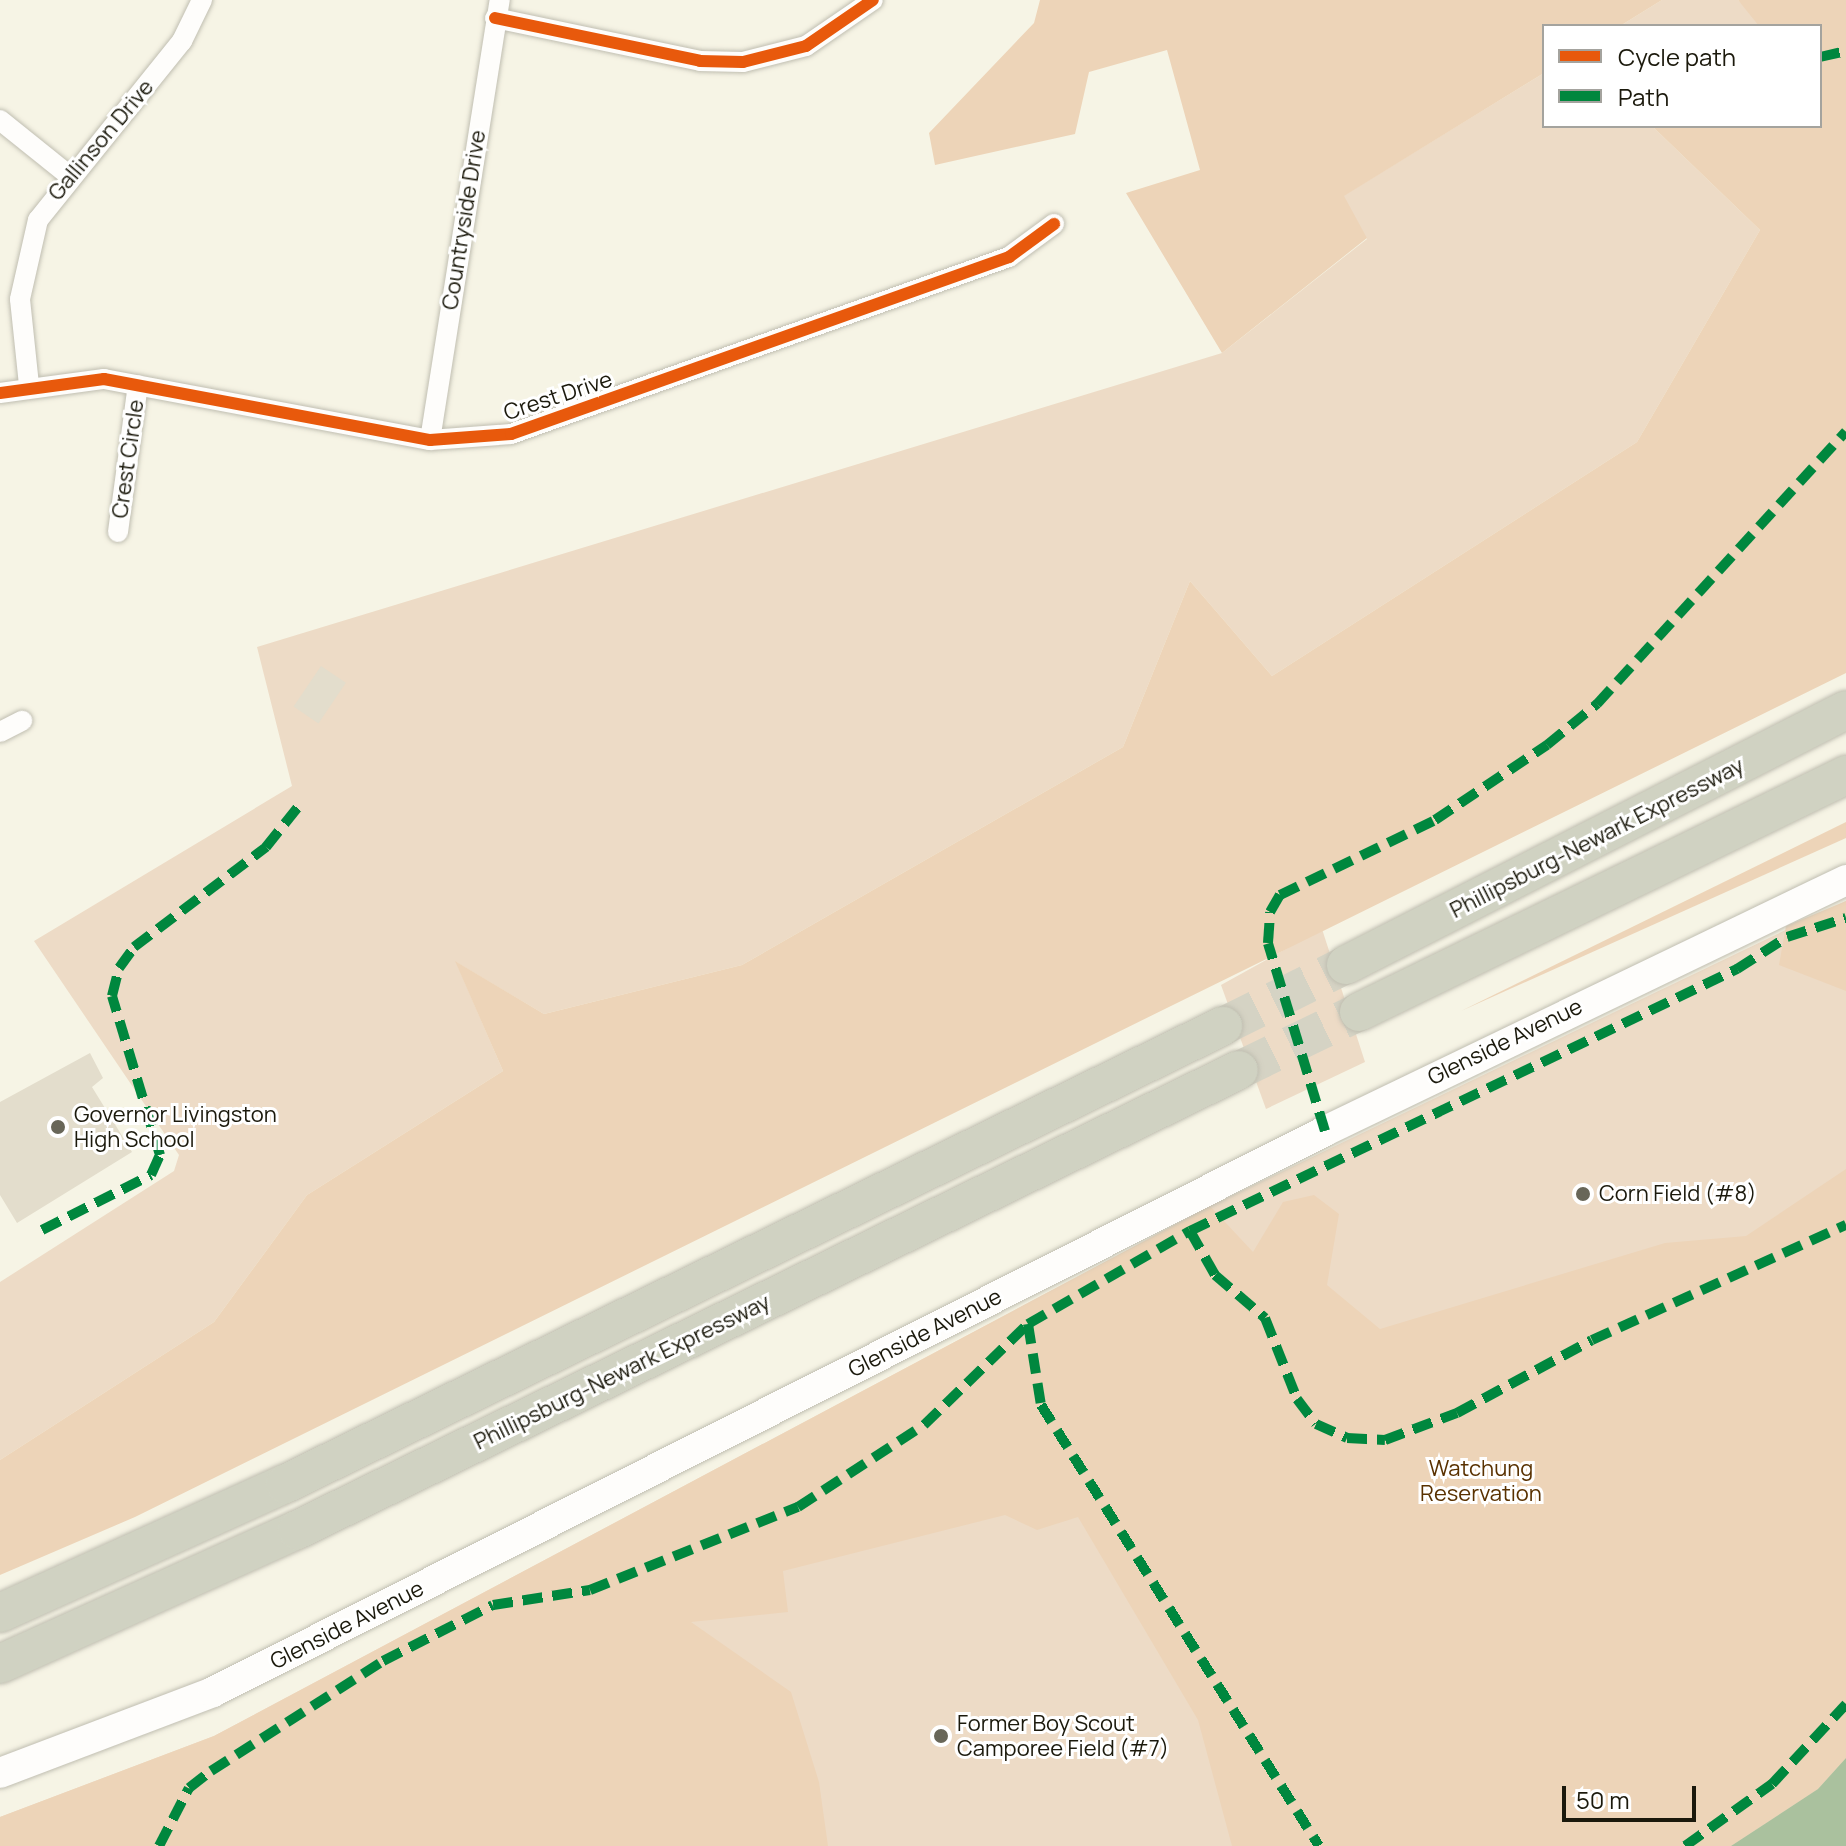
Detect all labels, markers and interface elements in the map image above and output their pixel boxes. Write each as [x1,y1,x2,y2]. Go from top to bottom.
legend [1542,24,1822,128]
text: Cycle path [1618,40,1736,73]
street label: Gallinson Drive [43,74,159,206]
text: Path [1618,80,1669,113]
street label: Countryside Drive [437,128,491,312]
street label: Crest Drive [500,366,616,426]
street label: Crest Circle [107,398,149,520]
street label: Phillipsburg-Newark Expressway [1446,752,1748,924]
street label: Glenside Avenue [1423,993,1587,1091]
place label: Governor Livingston High School [74,1101,277,1152]
marker: Governor Livingston High School [49,1118,67,1136]
place label: Corn Field (#8) [1599,1181,1757,1207]
marker: Corn Field (#8) [1574,1185,1592,1203]
street label: Glenside Avenue [844,1283,1006,1383]
street label: Phillipsburg-Newark Expressway [470,1289,774,1455]
park label: Watchung Reservation [1420,1455,1542,1506]
street label: Glenside Avenue [266,1575,428,1675]
place label: Former Boy Scout Camporee Field (#7) [957,1710,1169,1762]
marker: Former Boy Scout Camporee Field (#7) [932,1727,950,1745]
scale bar [1566,1770,1700,1820]
text: 50 m [1576,1783,1630,1816]

